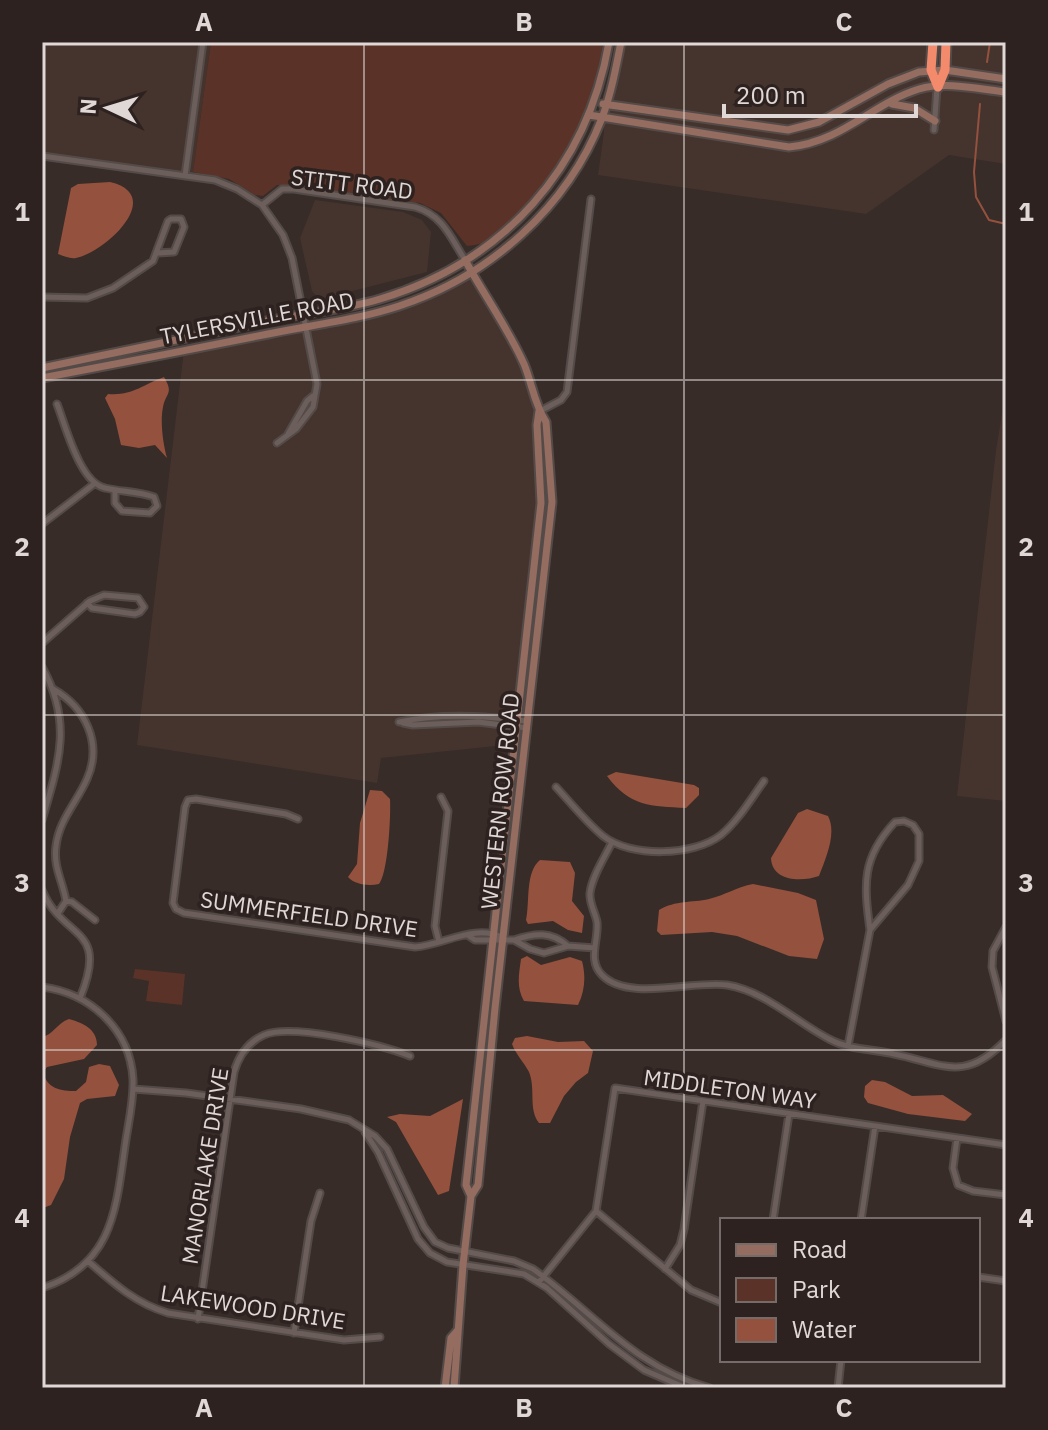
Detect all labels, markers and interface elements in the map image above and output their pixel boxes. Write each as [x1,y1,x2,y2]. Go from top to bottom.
text: A [195,4,213,38]
text: B [515,4,533,38]
text: C [836,4,853,38]
north arrow [68,68,148,148]
scale bar [724,68,916,118]
text: 200 m [736,79,806,111]
text: N [73,98,103,116]
street label: STITT ROAD [290,162,415,205]
text: 1 [14,194,30,228]
text: 1 [1018,194,1034,228]
street label: TYLERSVILLE ROAD [158,285,356,351]
text: 2 [14,529,30,563]
text: 2 [1018,529,1034,563]
street label: WESTERN ROW ROAD [474,691,525,911]
text: 3 [14,865,30,899]
text: 3 [1018,865,1034,899]
street label: SUMMERFIELD DRIVE [199,884,420,943]
street label: MIDDLETON WAY [642,1062,818,1115]
street label: MANORLAKE DRIVE [175,1066,234,1266]
text: 4 [14,1200,30,1234]
text: 4 [1018,1200,1034,1234]
legend [720,1218,980,1362]
text: Road [792,1233,847,1265]
text: Park [792,1273,841,1305]
street label: LAKEWOOD DRIVE [159,1278,348,1335]
text: Water [792,1313,856,1345]
text: A [195,1390,213,1424]
text: B [515,1390,533,1424]
text: C [836,1390,853,1424]

